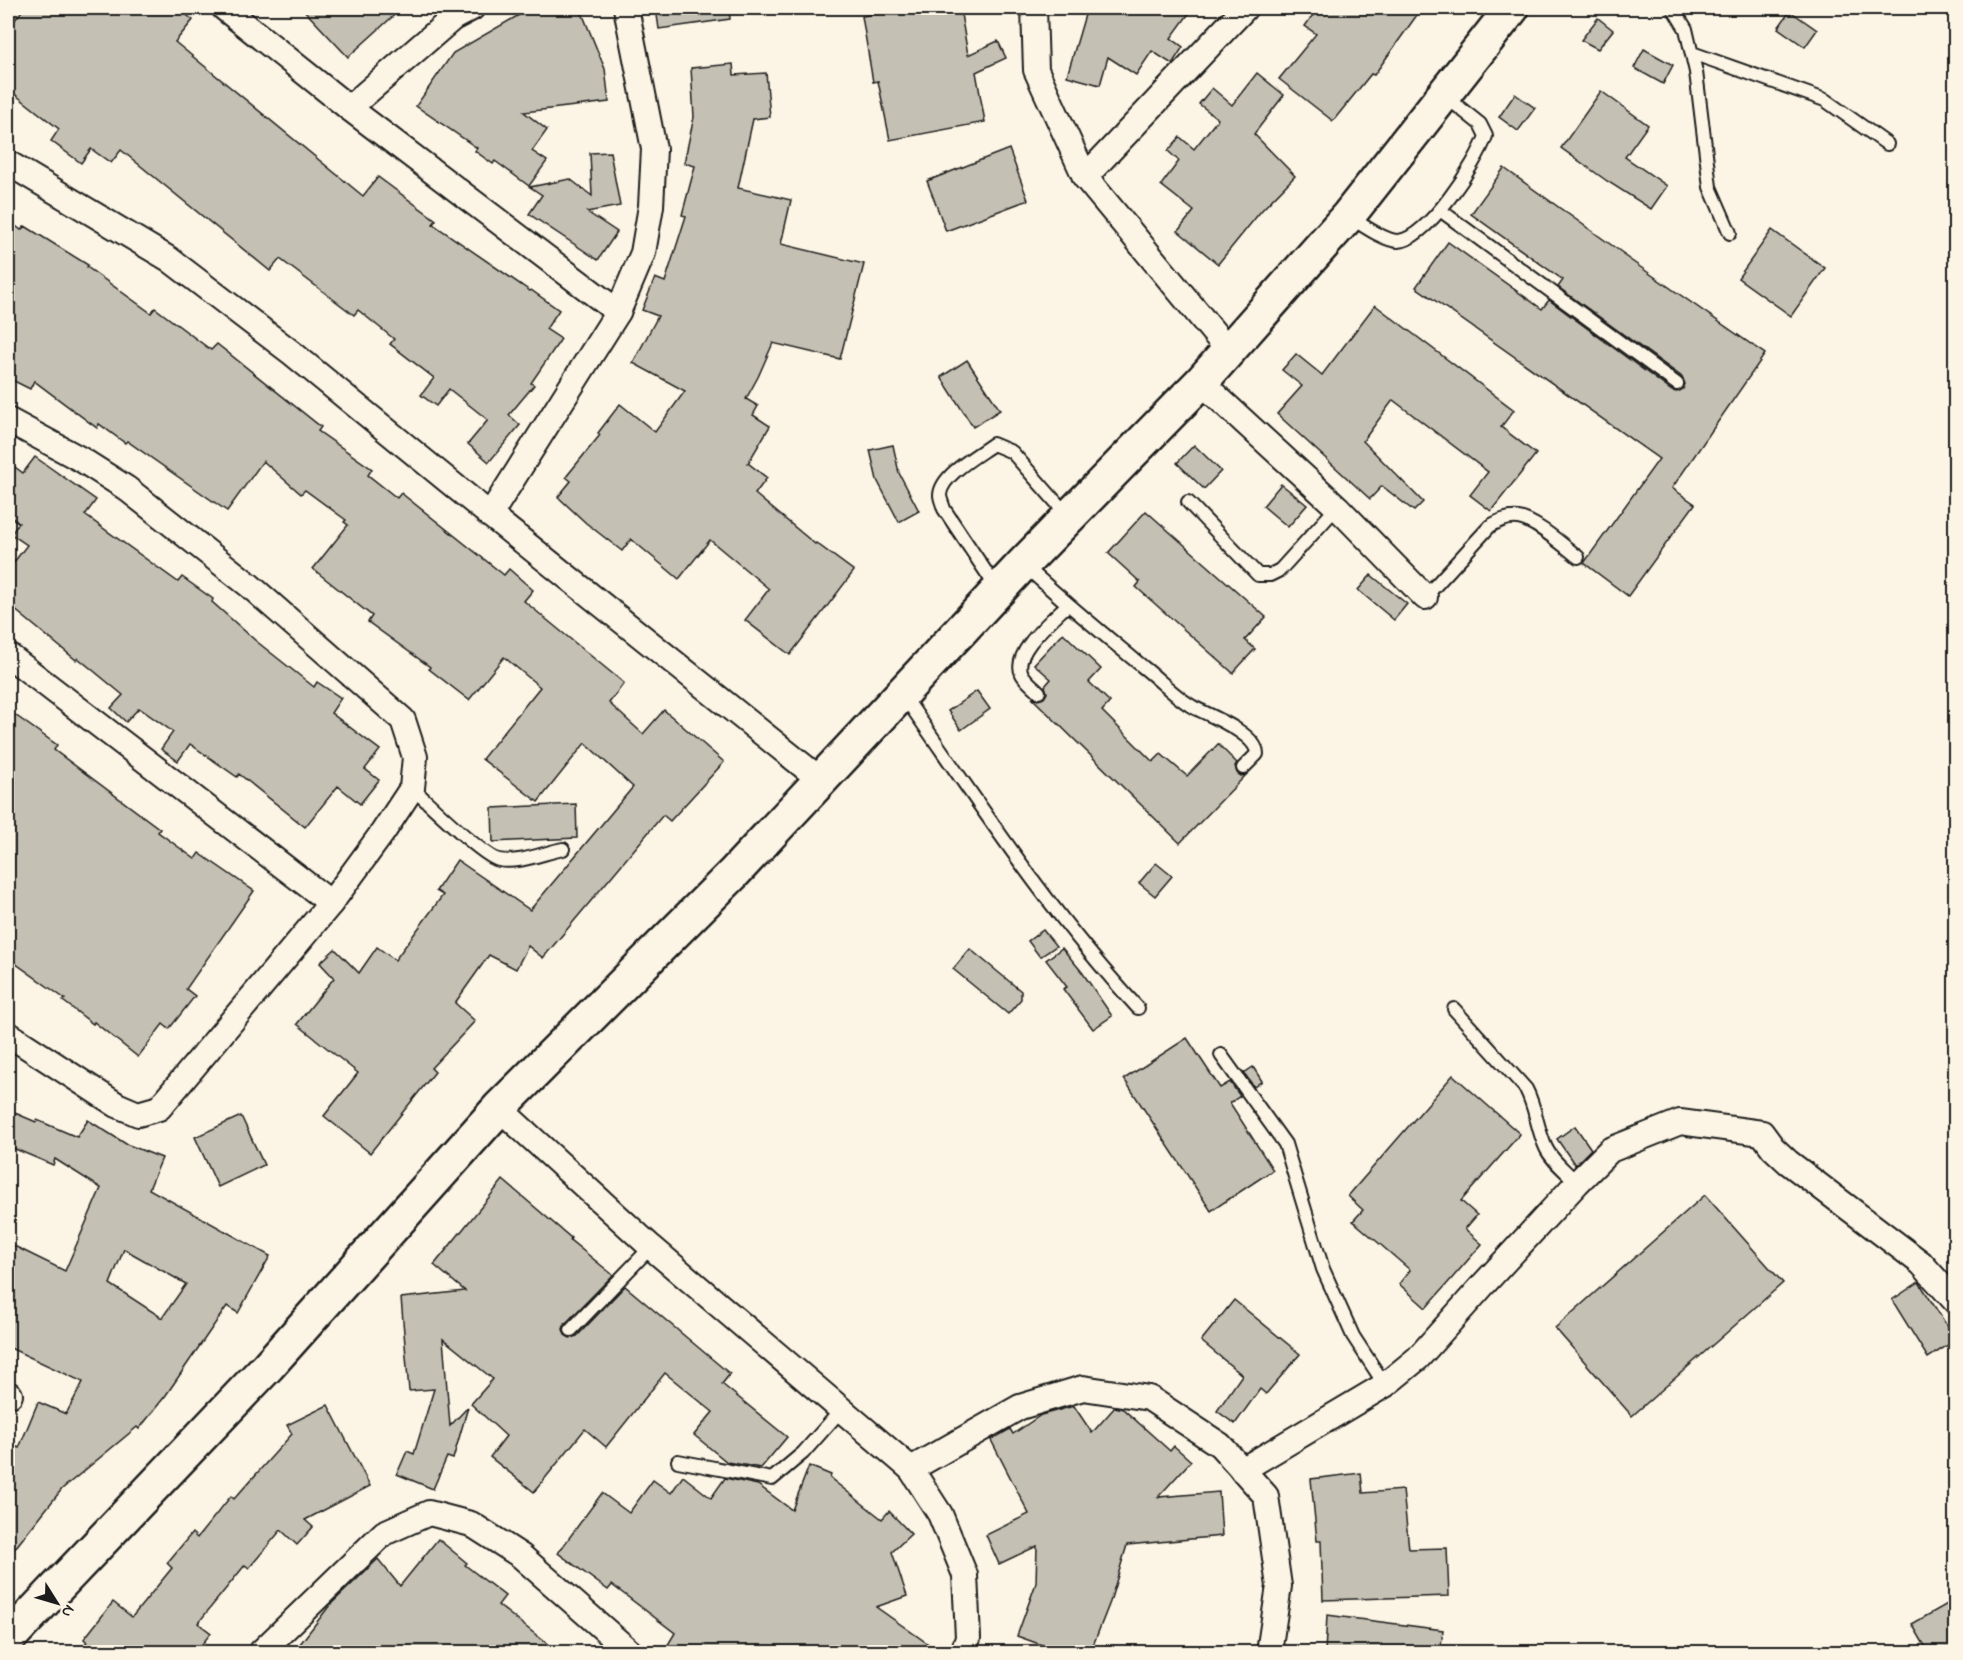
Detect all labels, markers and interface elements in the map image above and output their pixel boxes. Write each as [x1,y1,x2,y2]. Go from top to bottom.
north arrow [27,1573,87,1633]
text: N [54,1599,80,1623]

